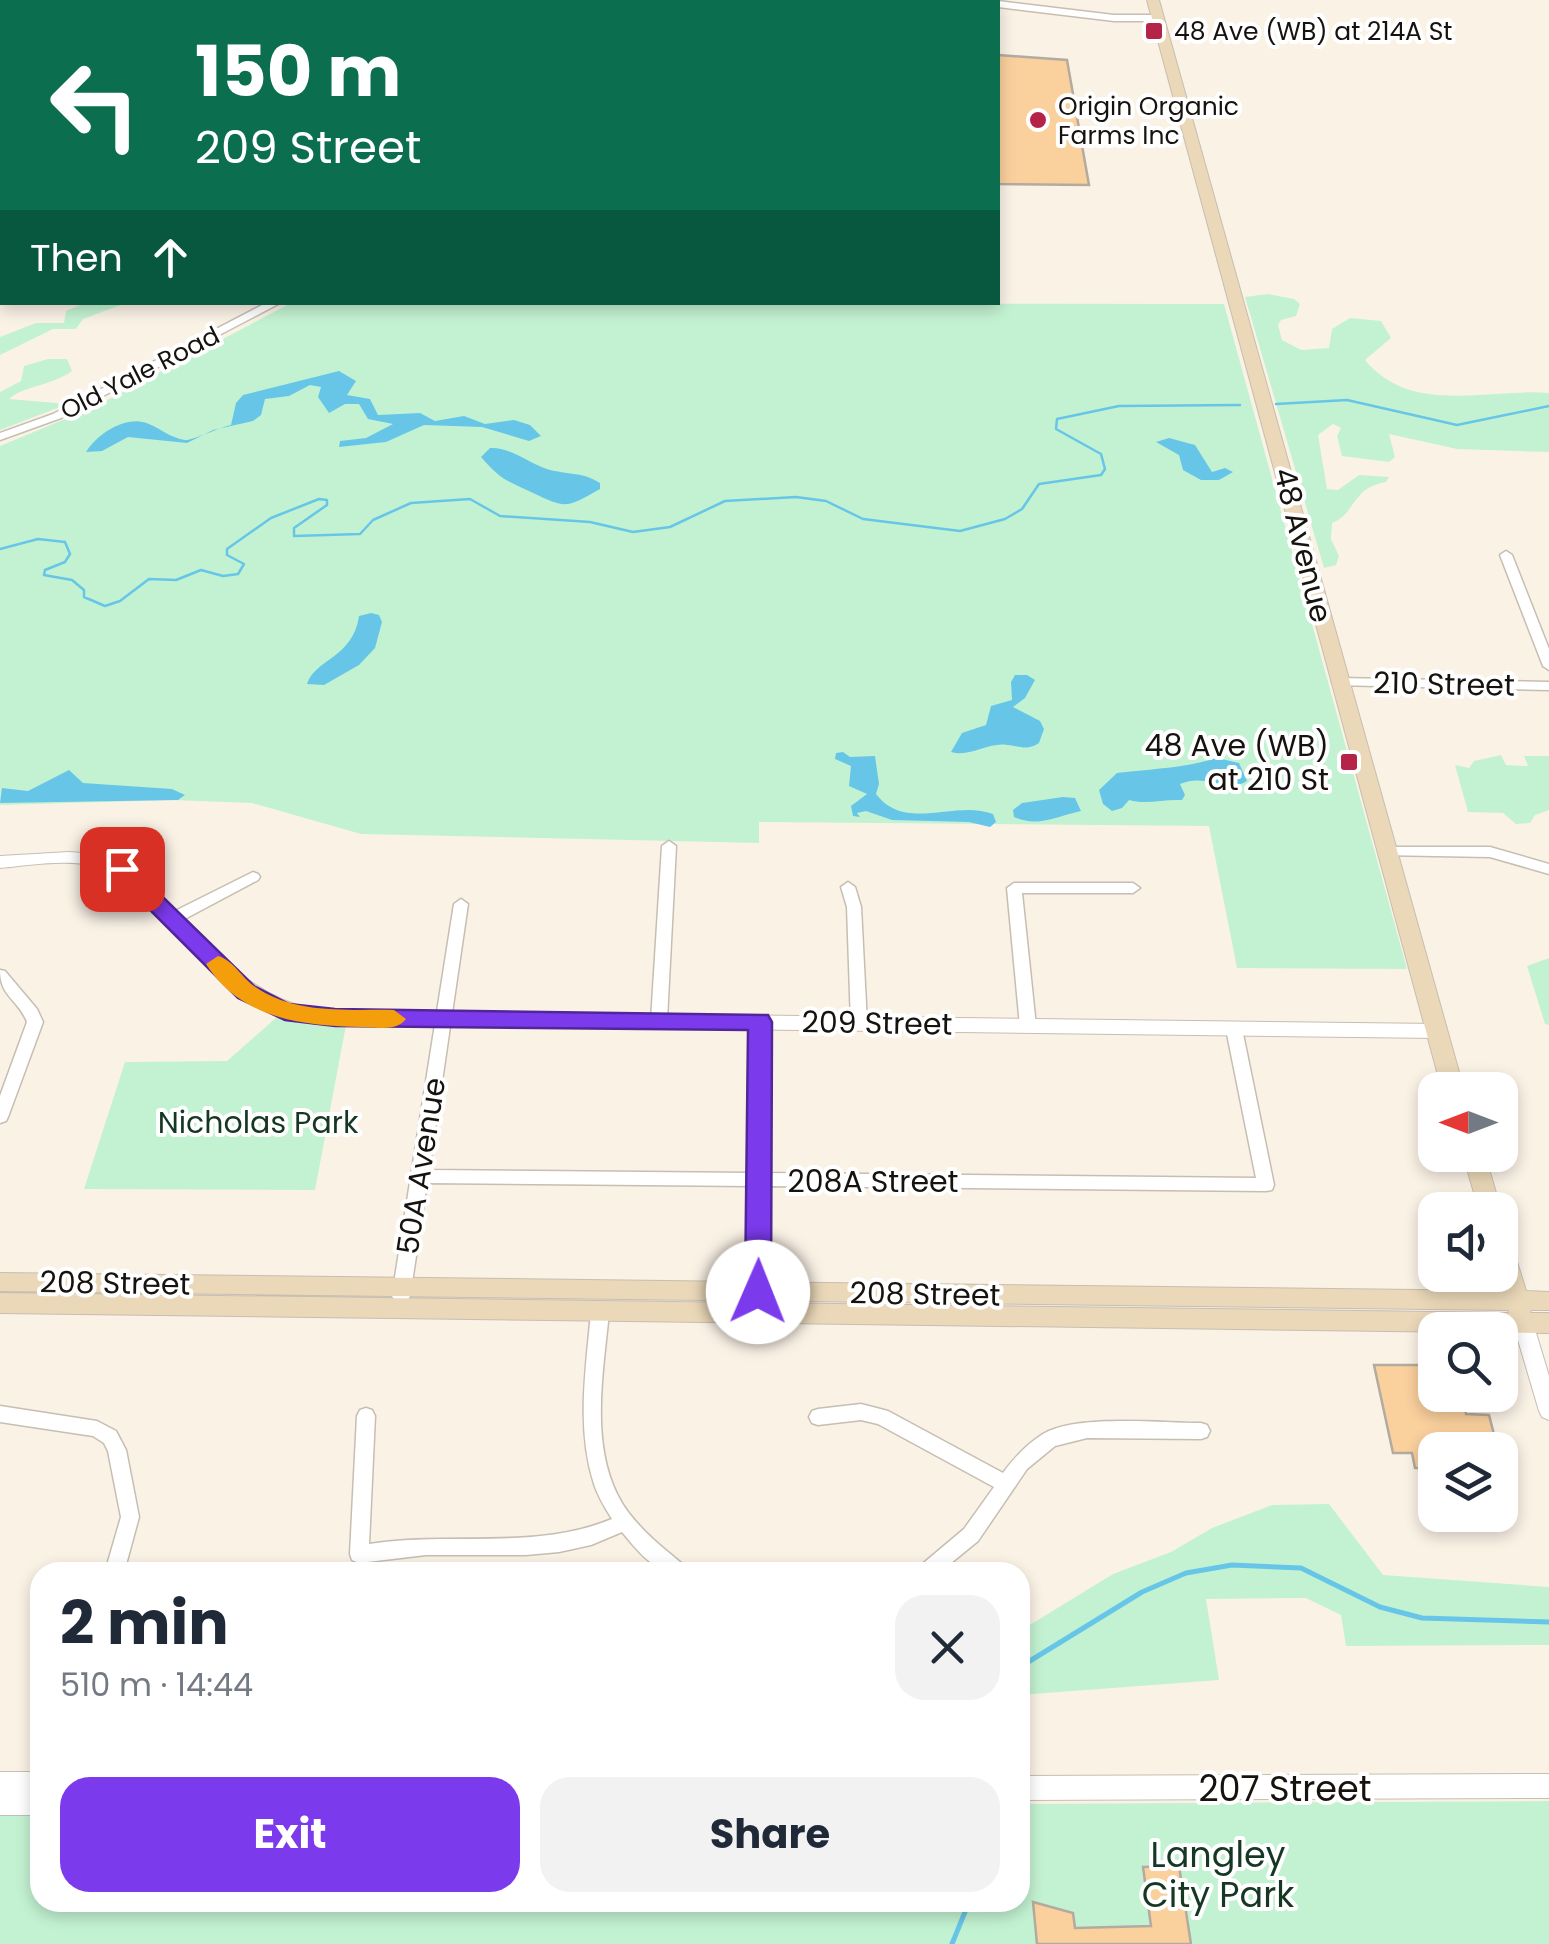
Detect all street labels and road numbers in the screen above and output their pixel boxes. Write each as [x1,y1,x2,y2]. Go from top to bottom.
street label: Old Yale Road [54,318,226,428]
street label: 48 Avenue [1263,463,1343,627]
street label: 210 Street [1373,661,1515,707]
street label: 209 Street [801,1000,953,1046]
street label: 50A Avenue [386,1074,456,1258]
street label: 208A Street [787,1160,959,1203]
street label: 208 Street [39,1260,191,1306]
street label: 208 Street [849,1271,1001,1317]
street label: 207 Street [1198,1764,1372,1813]

